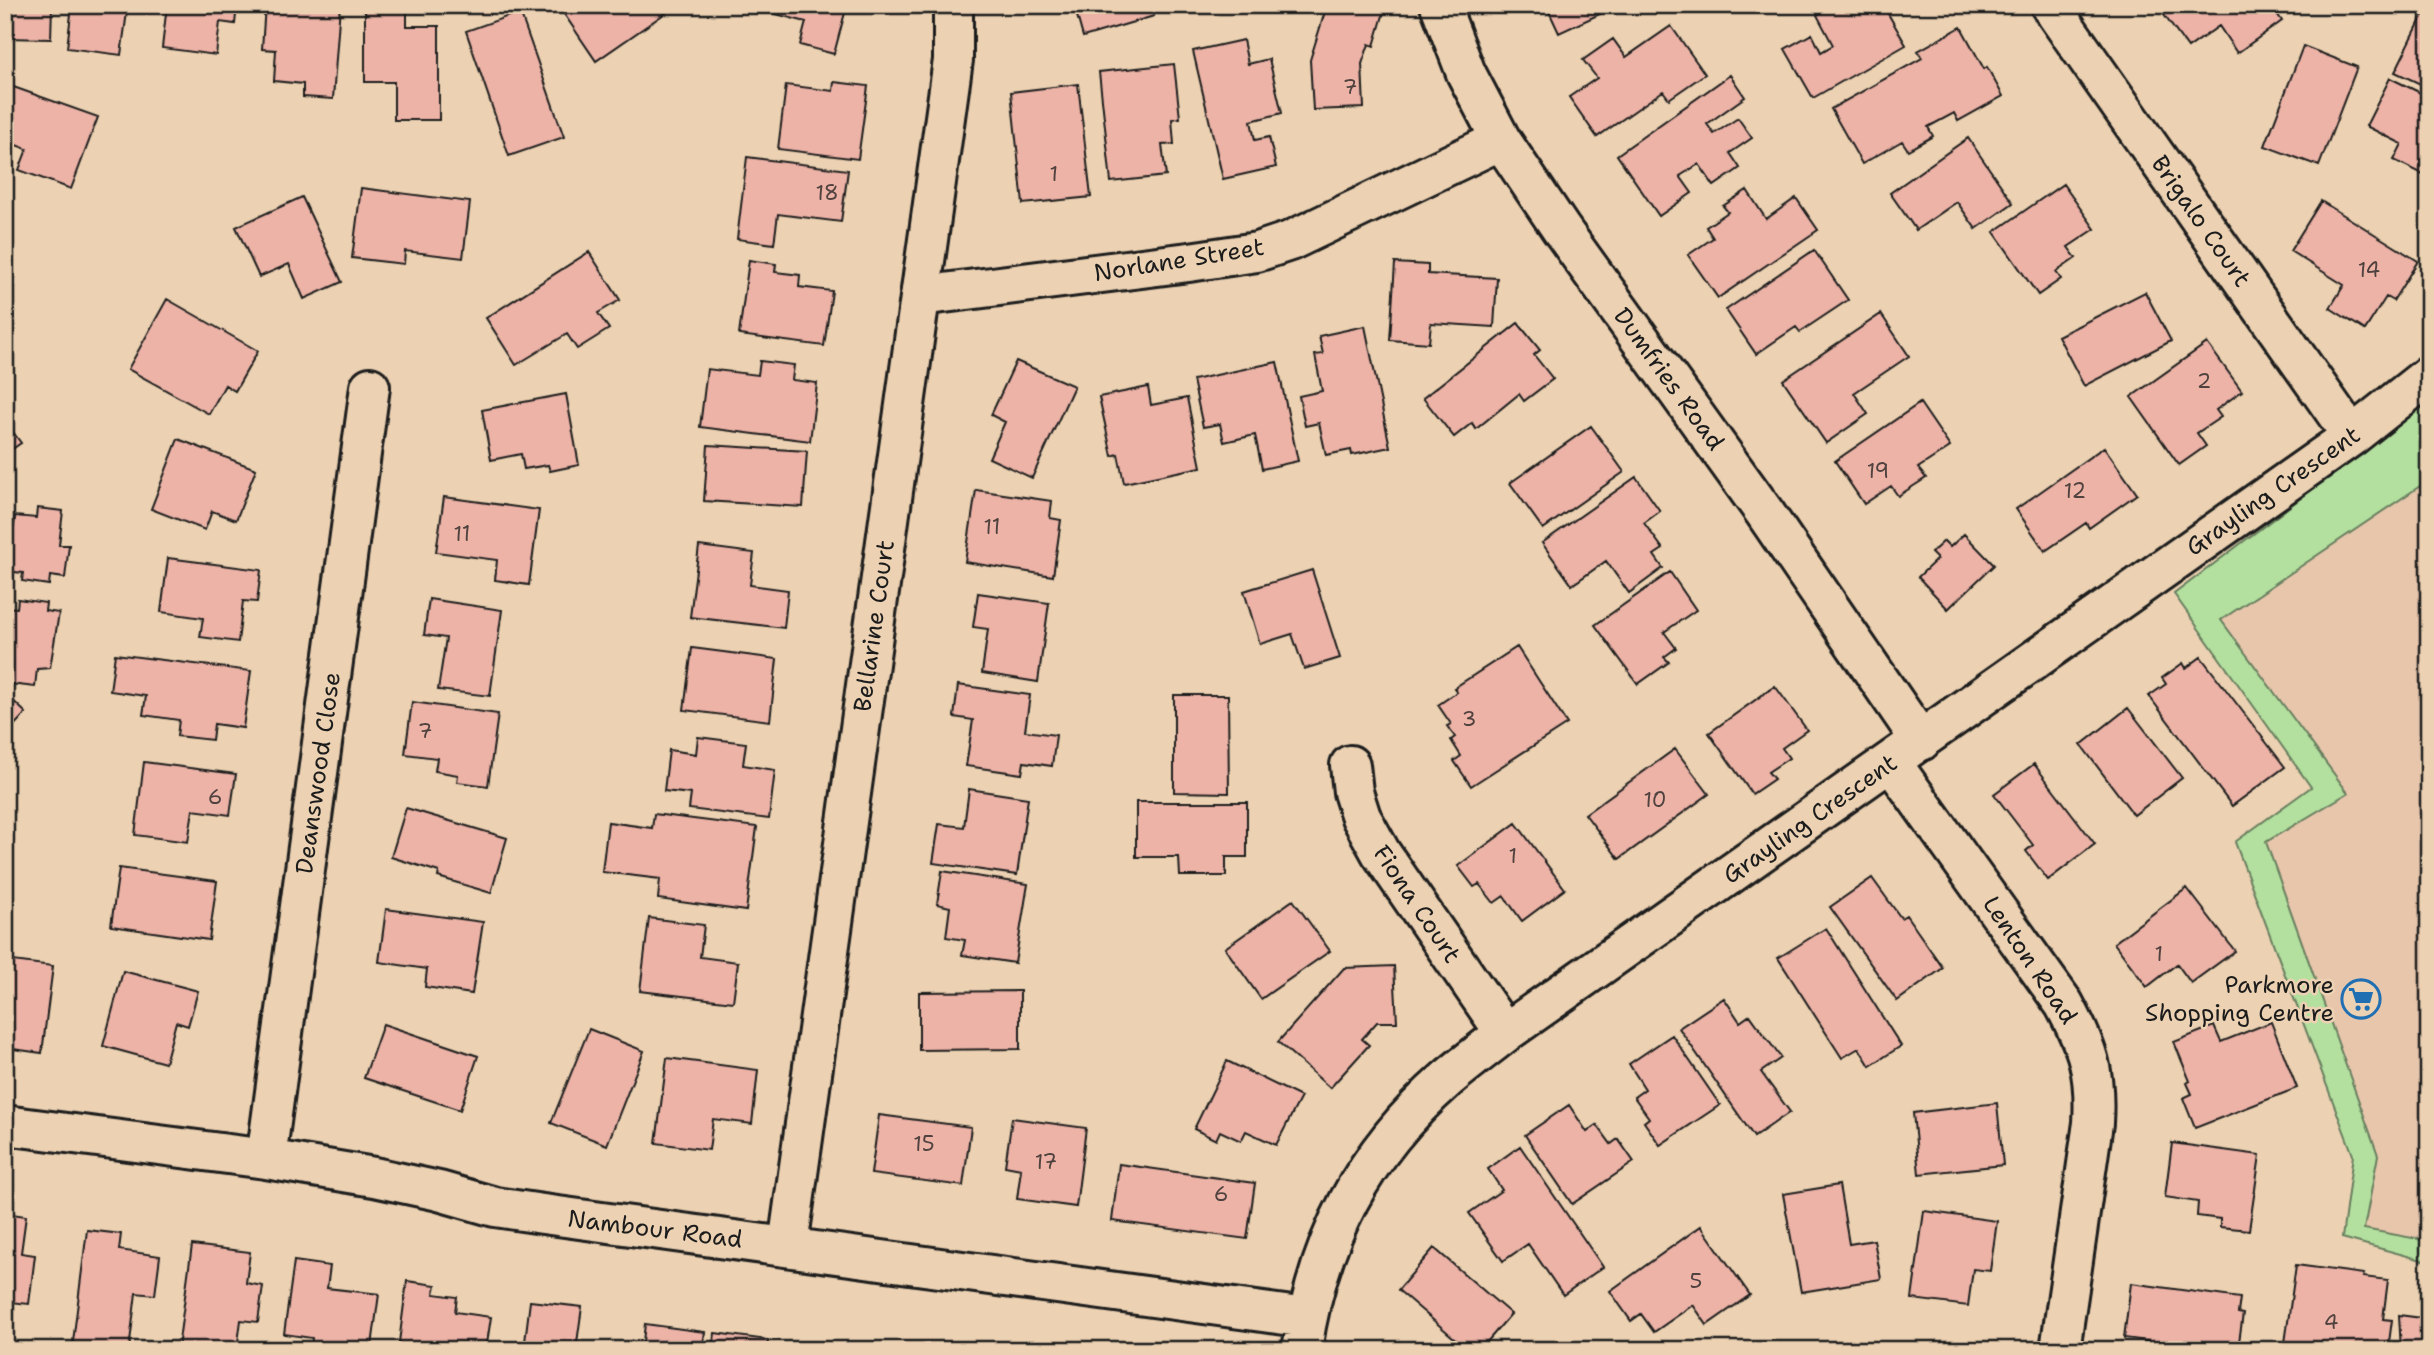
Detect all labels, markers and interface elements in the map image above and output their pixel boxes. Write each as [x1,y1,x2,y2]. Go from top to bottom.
house number: 7 [1343,73,1357,101]
street label: Brigalo Court [2144,149,2258,293]
house number: 1 [1050,160,1058,188]
house number: 18 [815,179,839,207]
street label: Norlane Street [1092,231,1266,289]
house number: 14 [2358,256,2380,284]
street label: Dumfries Road [1606,301,1732,457]
house number: 2 [2197,367,2211,395]
street label: Grayling Crescent [2180,419,2366,563]
house number: 19 [1867,457,1889,485]
house number: 12 [2064,477,2086,505]
house number: 11 [984,513,1000,541]
house number: 11 [454,520,470,548]
street label: Bellarine Court [846,538,902,714]
street label: Deanswood Close [288,670,348,876]
house number: 3 [1462,705,1476,733]
house number: 7 [418,717,432,745]
street label: Grayling Crescent [1717,747,1903,891]
house number: 6 [208,783,222,811]
house number: 10 [1644,786,1666,814]
street label: Fiona Court [1366,839,1468,969]
house number: 1 [1509,842,1517,870]
street label: Lenton Road [1975,890,2085,1030]
house number: 1 [2155,940,2163,968]
place label: Parkmore Shopping Centre [2145,969,2334,1029]
supermarket icon: Parkmore Shopping Centre [2340,978,2382,1020]
house number: 15 [913,1130,935,1158]
house number: 17 [1035,1148,1057,1176]
house number: 6 [1214,1180,1228,1208]
street label: Nambour Road [566,1202,744,1256]
house number: 5 [1690,1267,1702,1295]
house number: 4 [2324,1308,2338,1336]

